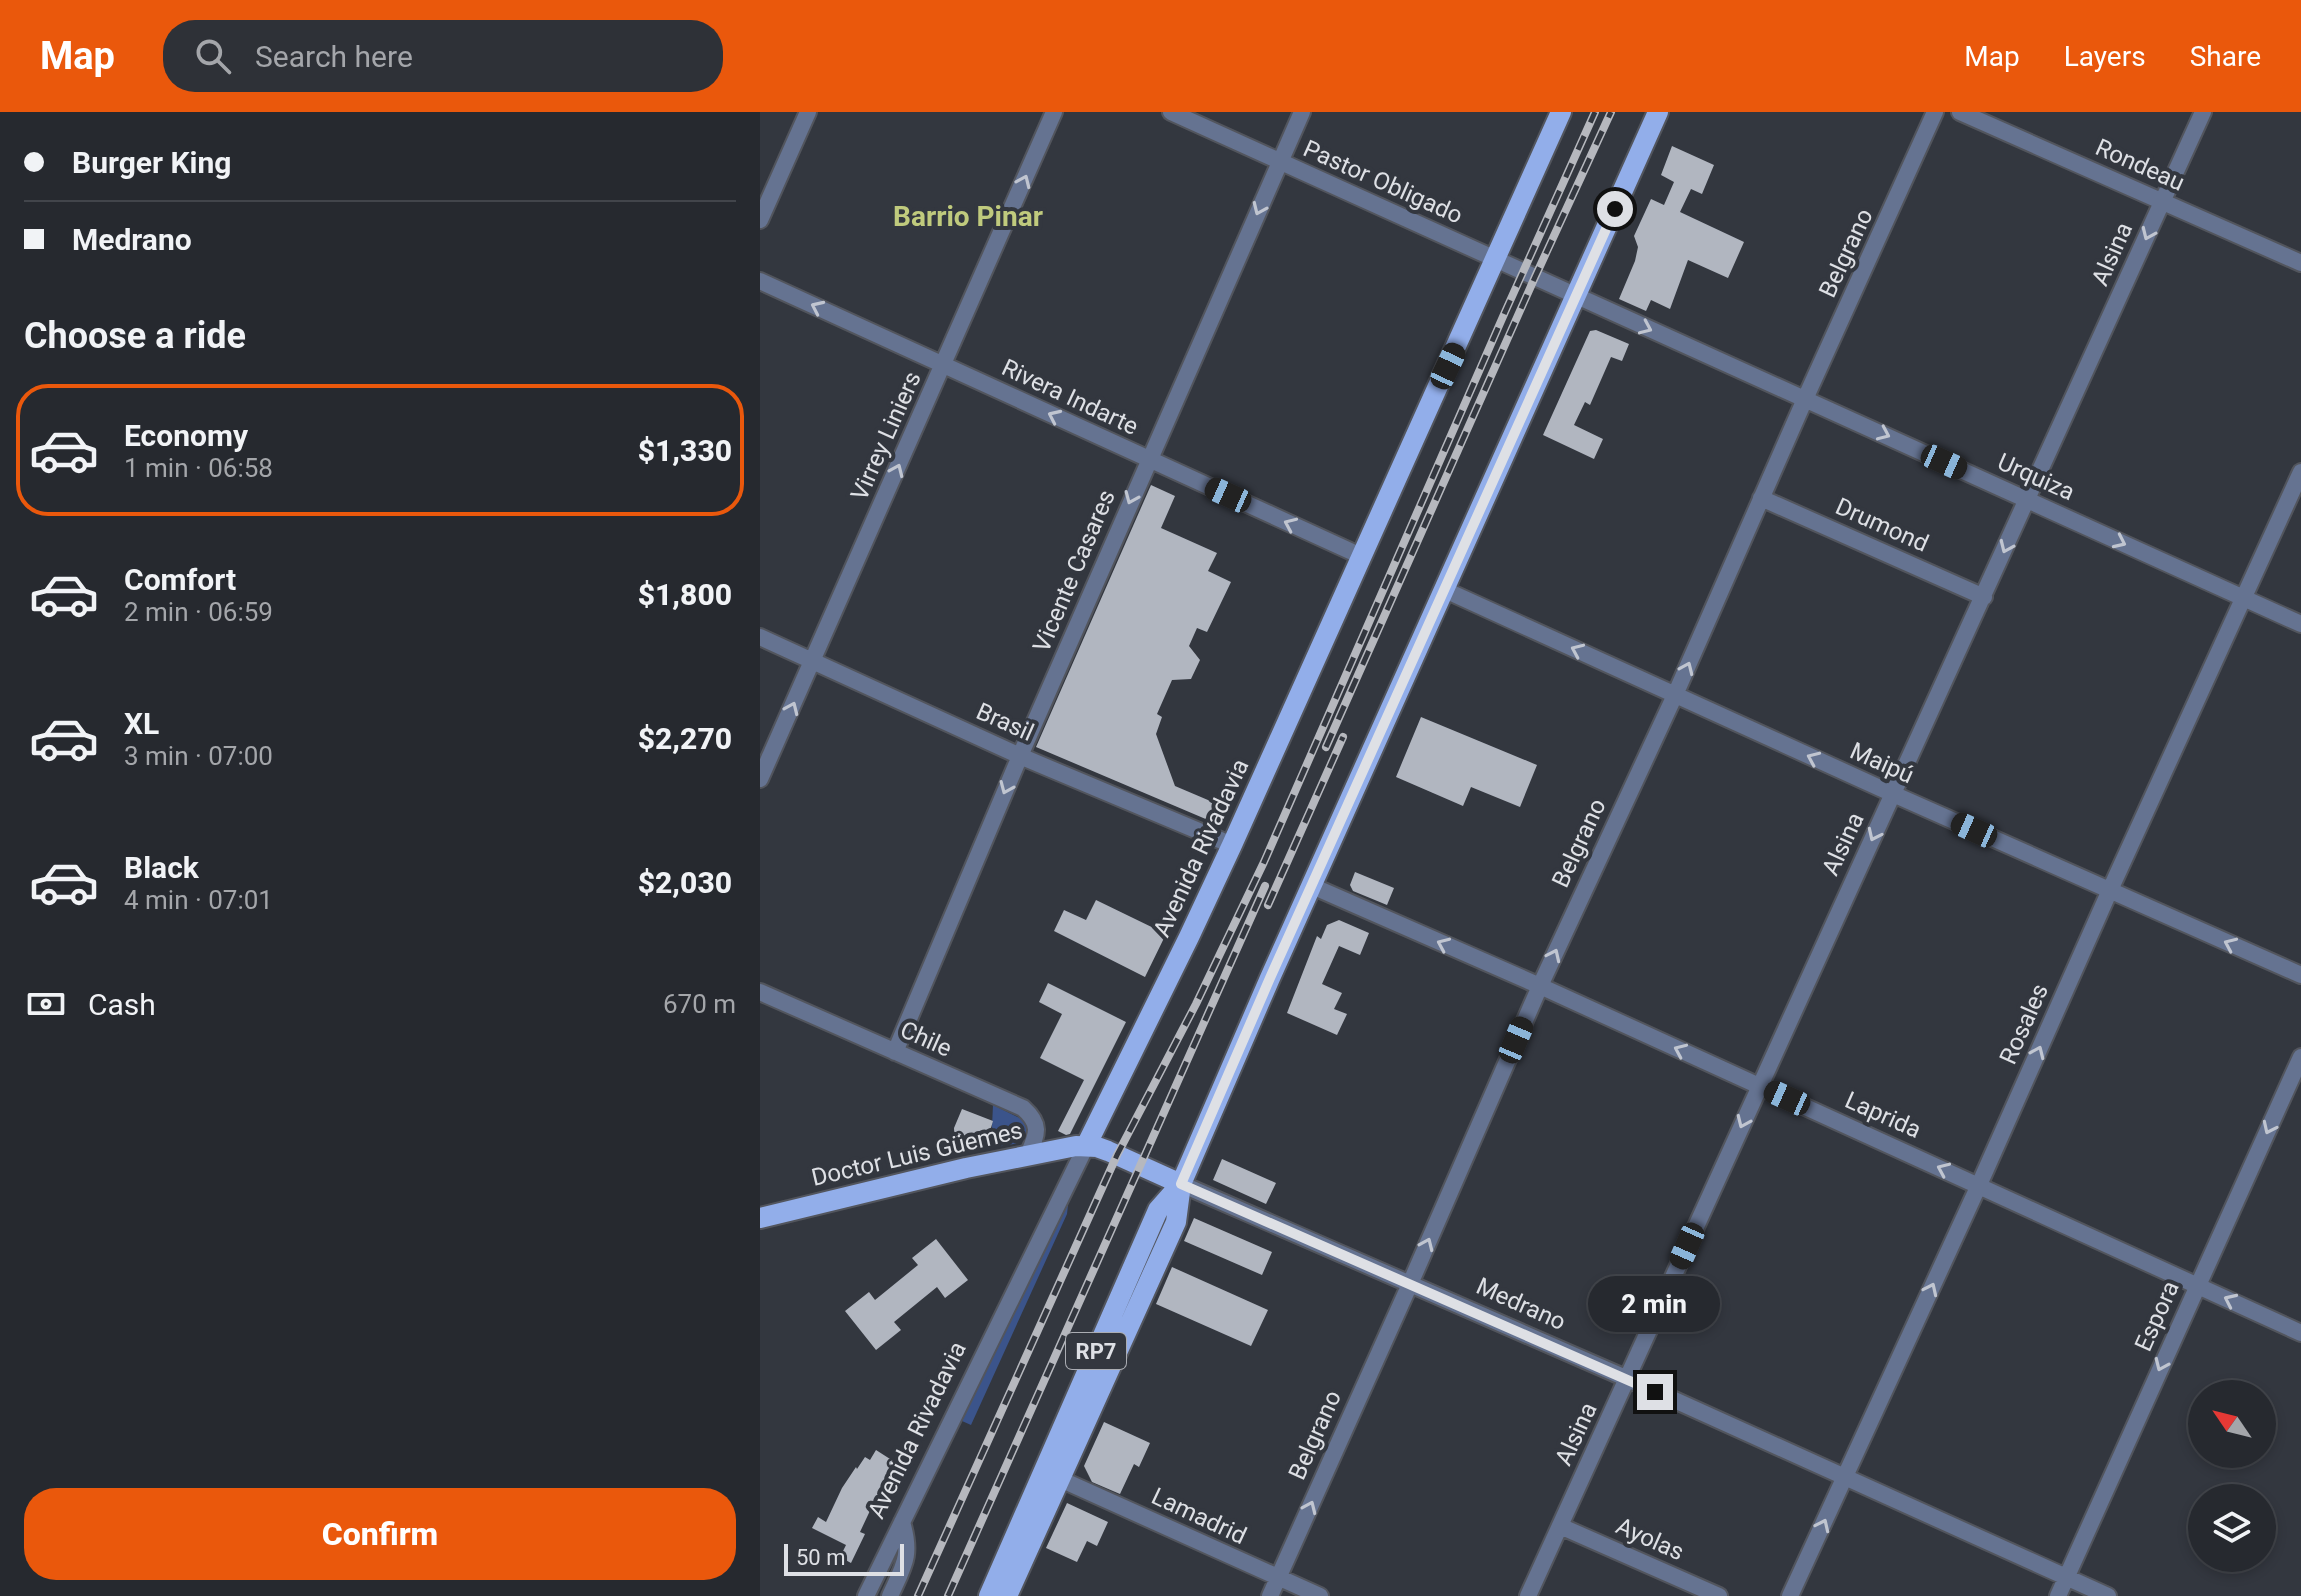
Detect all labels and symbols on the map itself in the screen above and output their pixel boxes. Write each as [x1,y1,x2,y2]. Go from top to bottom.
street label: Rondeau [2091,133,2189,197]
street label: Pastor Obligado [1299,134,1467,230]
one-way arrow [1015,175,1031,189]
route start [1597,191,1633,227]
district label: Barrio Pinar [893,200,1043,233]
one-way arrow [1252,201,1268,215]
street label: Belgrano [1813,204,1879,302]
street label: Alsina [2086,218,2138,290]
one-way arrow [2141,226,2157,240]
one-way arrow [811,301,826,317]
one-way arrow [1638,318,1653,334]
car [1427,339,1469,393]
street label: Rivera Indarte [997,353,1143,441]
street label: Virrey Liniers [845,367,927,505]
one-way arrow [1047,410,1062,426]
one-way arrow [1875,425,1890,441]
car [1917,441,1971,483]
street label: Urquiza [1993,448,2079,506]
one-way arrow [887,464,903,478]
car [1201,474,1255,516]
street label: Vicente Casares [1027,486,1121,656]
one-way arrow [1125,490,1141,504]
street label: Drumond [1831,492,1933,558]
one-way arrow [1284,517,1299,533]
one-way arrow [2112,532,2127,548]
one-way arrow [2000,539,2016,554]
one-way arrow [1570,644,1585,660]
one-way arrow [1677,662,1693,676]
street label: Brasil [972,697,1038,747]
one-way arrow [782,702,798,716]
street label: Maipú [1846,737,1918,789]
one-way arrow [1807,752,1822,768]
street label: Avenida Rivadavia [1148,755,1254,941]
one-way arrow [999,780,1016,794]
street label: Belgrano [1546,794,1612,892]
street label: Alsina [1816,808,1870,880]
car [1947,809,2001,851]
one-way arrow [1868,826,1884,841]
one-way arrow [1437,937,1451,953]
one-way arrow [2224,937,2238,953]
one-way arrow [1544,948,1560,963]
street label: Rosales [1994,980,2054,1068]
car [1496,1013,1536,1067]
street label: Chile [896,1015,956,1063]
one-way arrow [1674,1044,1689,1060]
one-way arrow [2028,1046,2044,1060]
car [1760,1077,1814,1119]
street label: Laprida [1841,1086,1925,1144]
one-way arrow [1737,1114,1753,1128]
street label: Doctor Luis Güemes [809,1116,1025,1192]
one-way arrow [2262,1119,2278,1134]
one-way arrow [1936,1163,1951,1179]
car [1666,1219,1708,1273]
one-way arrow [1418,1238,1434,1252]
street label: Medrano [1472,1272,1570,1336]
callout: 2 min [1589,1276,1721,1332]
street label: Espora [2129,1277,2185,1355]
one-way arrow [1921,1283,1937,1297]
one-way arrow [2224,1294,2238,1310]
road number: RP7 [1066,1333,1126,1369]
street label: Avenida Rivadavia [862,1337,972,1523]
one-way arrow [2155,1356,2171,1371]
route end [1637,1374,1673,1410]
north arrow [2188,1380,2276,1468]
street label: Belgrano [1283,1386,1347,1484]
street label: Alsina [1549,1398,1603,1470]
street label: Lamadrid [1147,1482,1251,1550]
one-way arrow [1300,1501,1316,1515]
street label: Ayolas [1612,1512,1688,1566]
one-way arrow [1813,1519,1829,1534]
scale bar [784,1540,904,1576]

